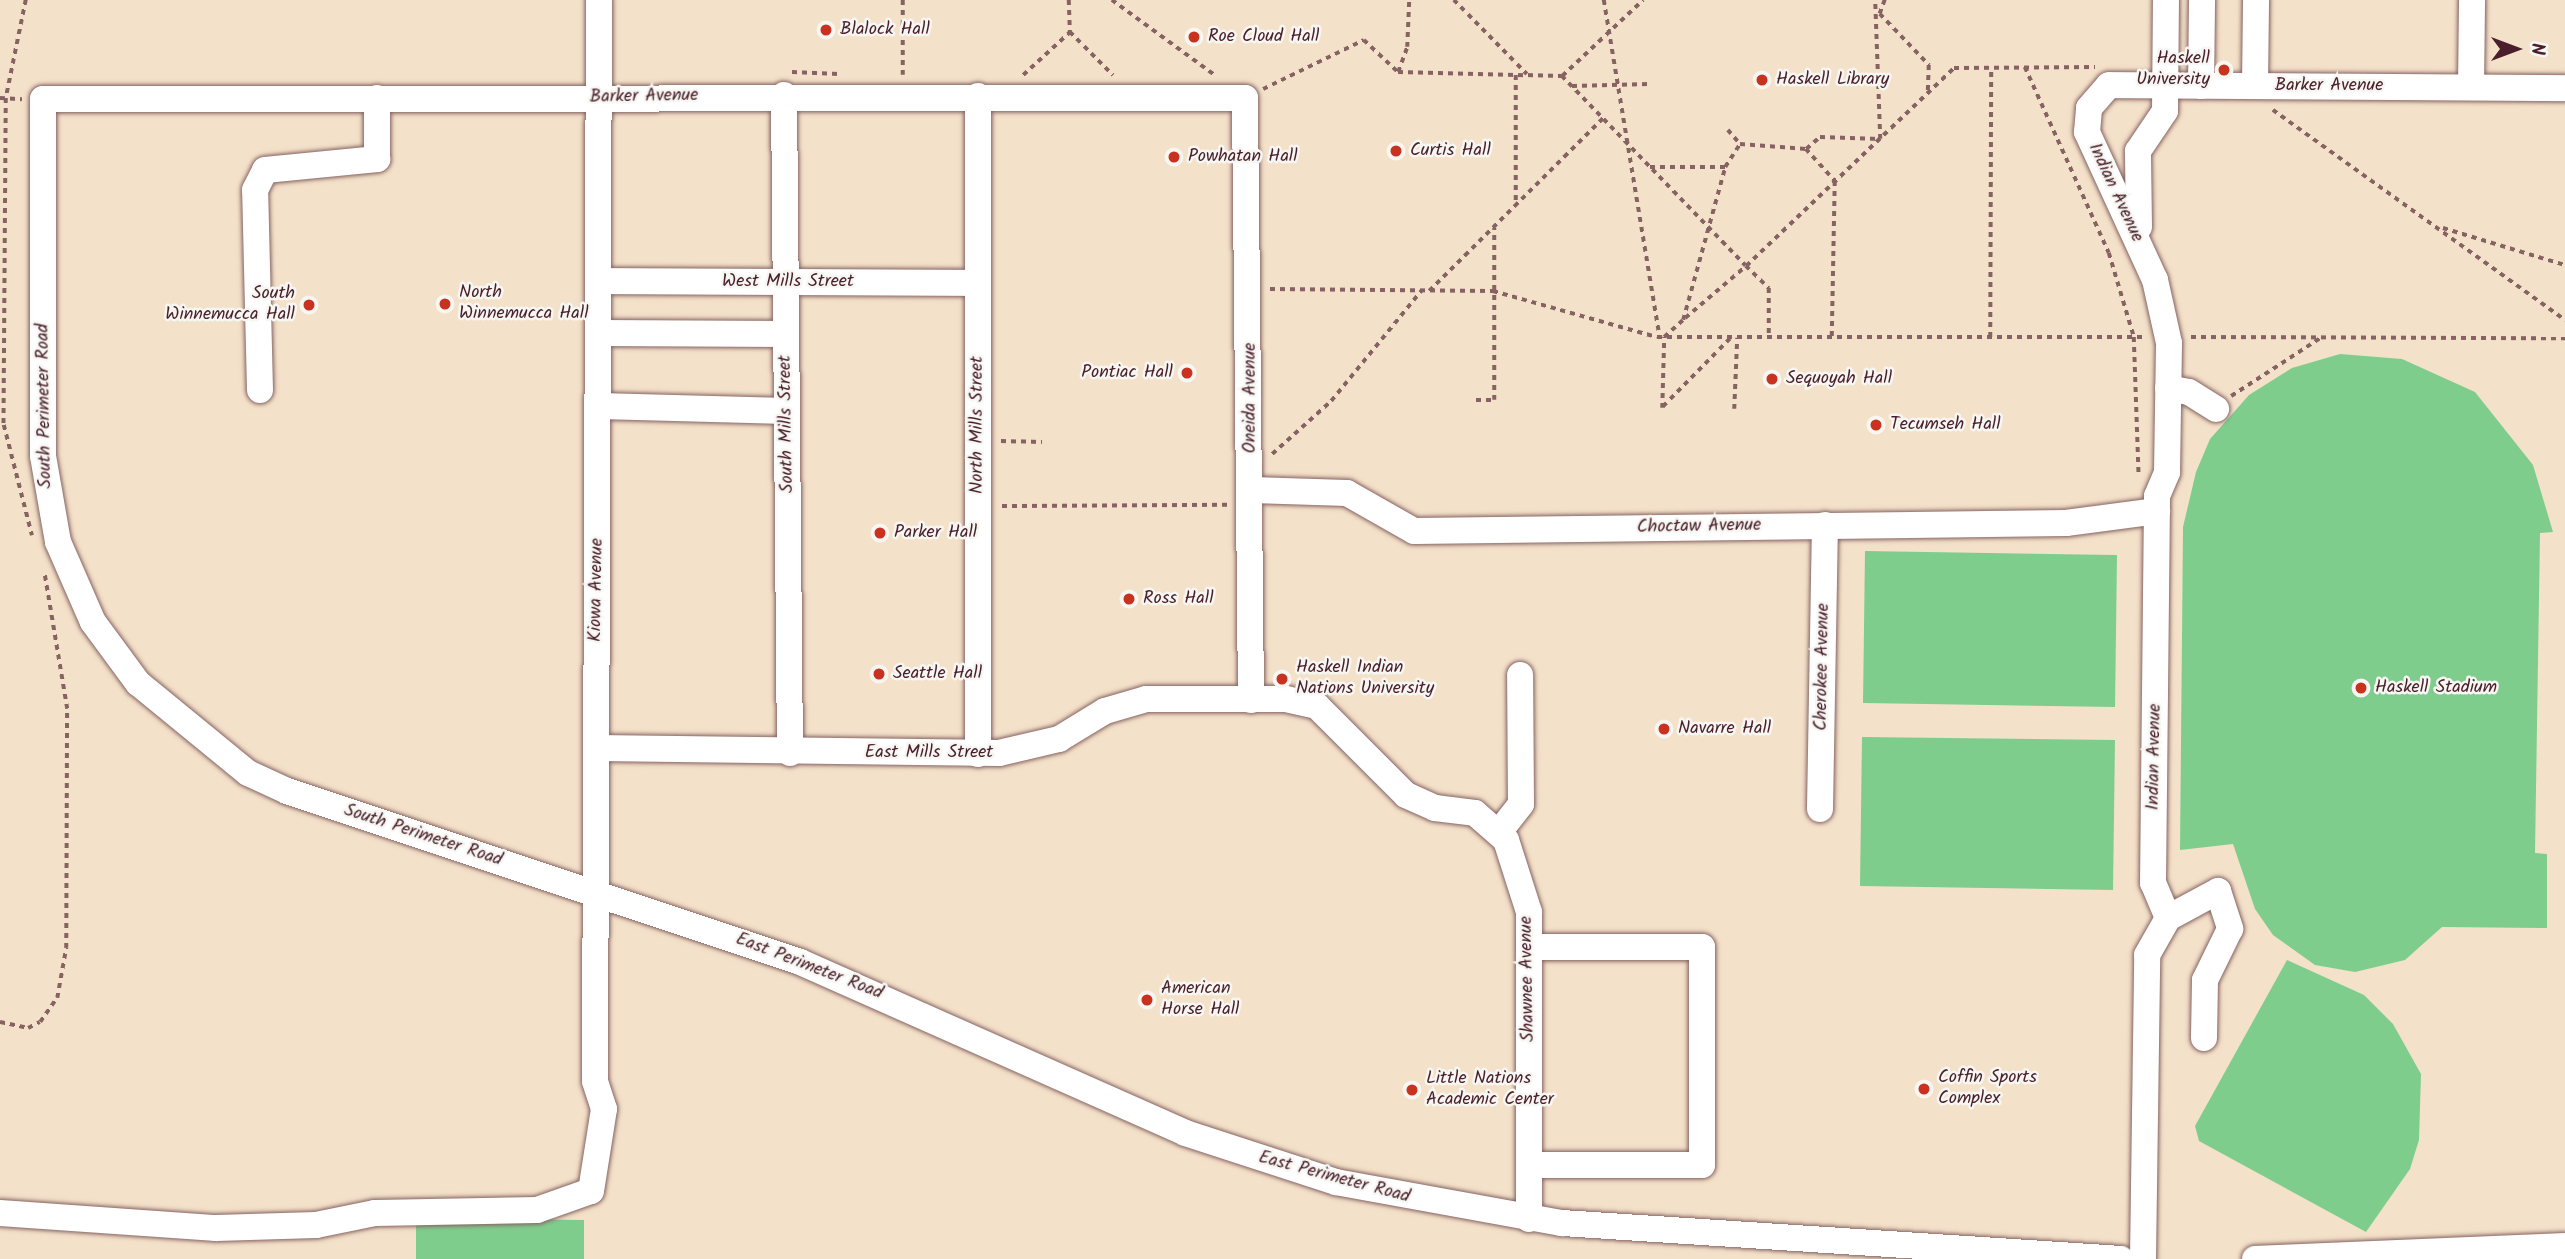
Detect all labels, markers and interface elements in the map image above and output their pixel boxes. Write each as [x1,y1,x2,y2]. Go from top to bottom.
north arrow [2481,14,2551,84]
place label: Blalock Hall [840,19,930,41]
marker: Blalock Hall [818,22,834,38]
place label: Roe Cloud Hall [1208,26,1320,48]
marker: Roe Cloud Hall [1186,29,1202,45]
text: N [2522,43,2552,55]
place label: Haskell University [2136,49,2210,92]
marker: Haskell University [2216,62,2232,78]
place label: Haskell Library [1776,69,1889,91]
marker: Haskell Library [1754,72,1770,88]
street label: Barker Avenue [2275,75,2383,97]
street label: Barker Avenue [590,85,698,109]
place label: Curtis Hall [1410,140,1491,162]
street label: Indian Avenue [2083,140,2147,246]
marker: Curtis Hall [1388,143,1404,159]
place label: Powhatan Hall [1188,146,1298,168]
marker: Powhatan Hall [1166,149,1182,165]
street label: West Mills Street [722,271,854,293]
place label: North Winnemucca Hall [459,283,589,326]
place label: South Winnemucca Hall [165,284,295,326]
marker: North Winnemucca Hall [437,296,453,312]
marker: South Winnemucca Hall [301,297,317,313]
street label: South Perimeter Road [33,323,57,489]
street label: Oneida Avenue [1240,343,1262,453]
street label: South Mills Street [775,355,799,493]
street label: North Mills Street [967,356,989,494]
place label: Pontiac Hall [1081,362,1173,384]
marker: Pontiac Hall [1179,365,1195,381]
place label: Sequoyah Hall [1786,368,1892,390]
marker: Sequoyah Hall [1764,371,1780,387]
place label: Tecumseh Hall [1890,414,2001,436]
marker: Tecumseh Hall [1868,417,1884,433]
street label: Choctaw Avenue [1637,515,1761,539]
place label: Parker Hall [894,522,977,544]
marker: Parker Hall [872,525,888,541]
street label: Kiowa Avenue [585,538,609,642]
place label: Ross Hall [1143,588,1214,610]
marker: Ross Hall [1121,591,1137,607]
street label: Cherokee Avenue [1811,603,1835,731]
place label: Haskell Indian Nations University [1296,658,1434,700]
place label: Seattle Hall [893,663,982,685]
marker: Seattle Hall [871,666,887,682]
marker: Haskell Indian Nations University [1274,671,1290,687]
place label: Haskell Stadium [2375,677,2497,699]
marker: Haskell Stadium [2353,680,2369,696]
street label: Indian Avenue [2143,703,2167,811]
place label: Navarre Hall [1678,718,1771,740]
marker: Navarre Hall [1656,721,1672,737]
street label: East Mills Street [865,742,993,764]
street label: South Perimeter Road [341,800,505,872]
street label: Shawnee Avenue [1516,916,1540,1042]
street label: East Perimeter Road [732,929,886,1005]
place label: American Horse Hall [1161,979,1239,1021]
marker: American Horse Hall [1139,992,1155,1008]
place label: Coffin Sports Complex [1938,1068,2037,1110]
place label: Little Nations Academic Center [1426,1069,1554,1112]
marker: Coffin Sports Complex [1916,1081,1932,1097]
marker: Little Nations Academic Center [1404,1082,1420,1098]
street label: East Perimeter Road [1256,1147,1412,1209]

